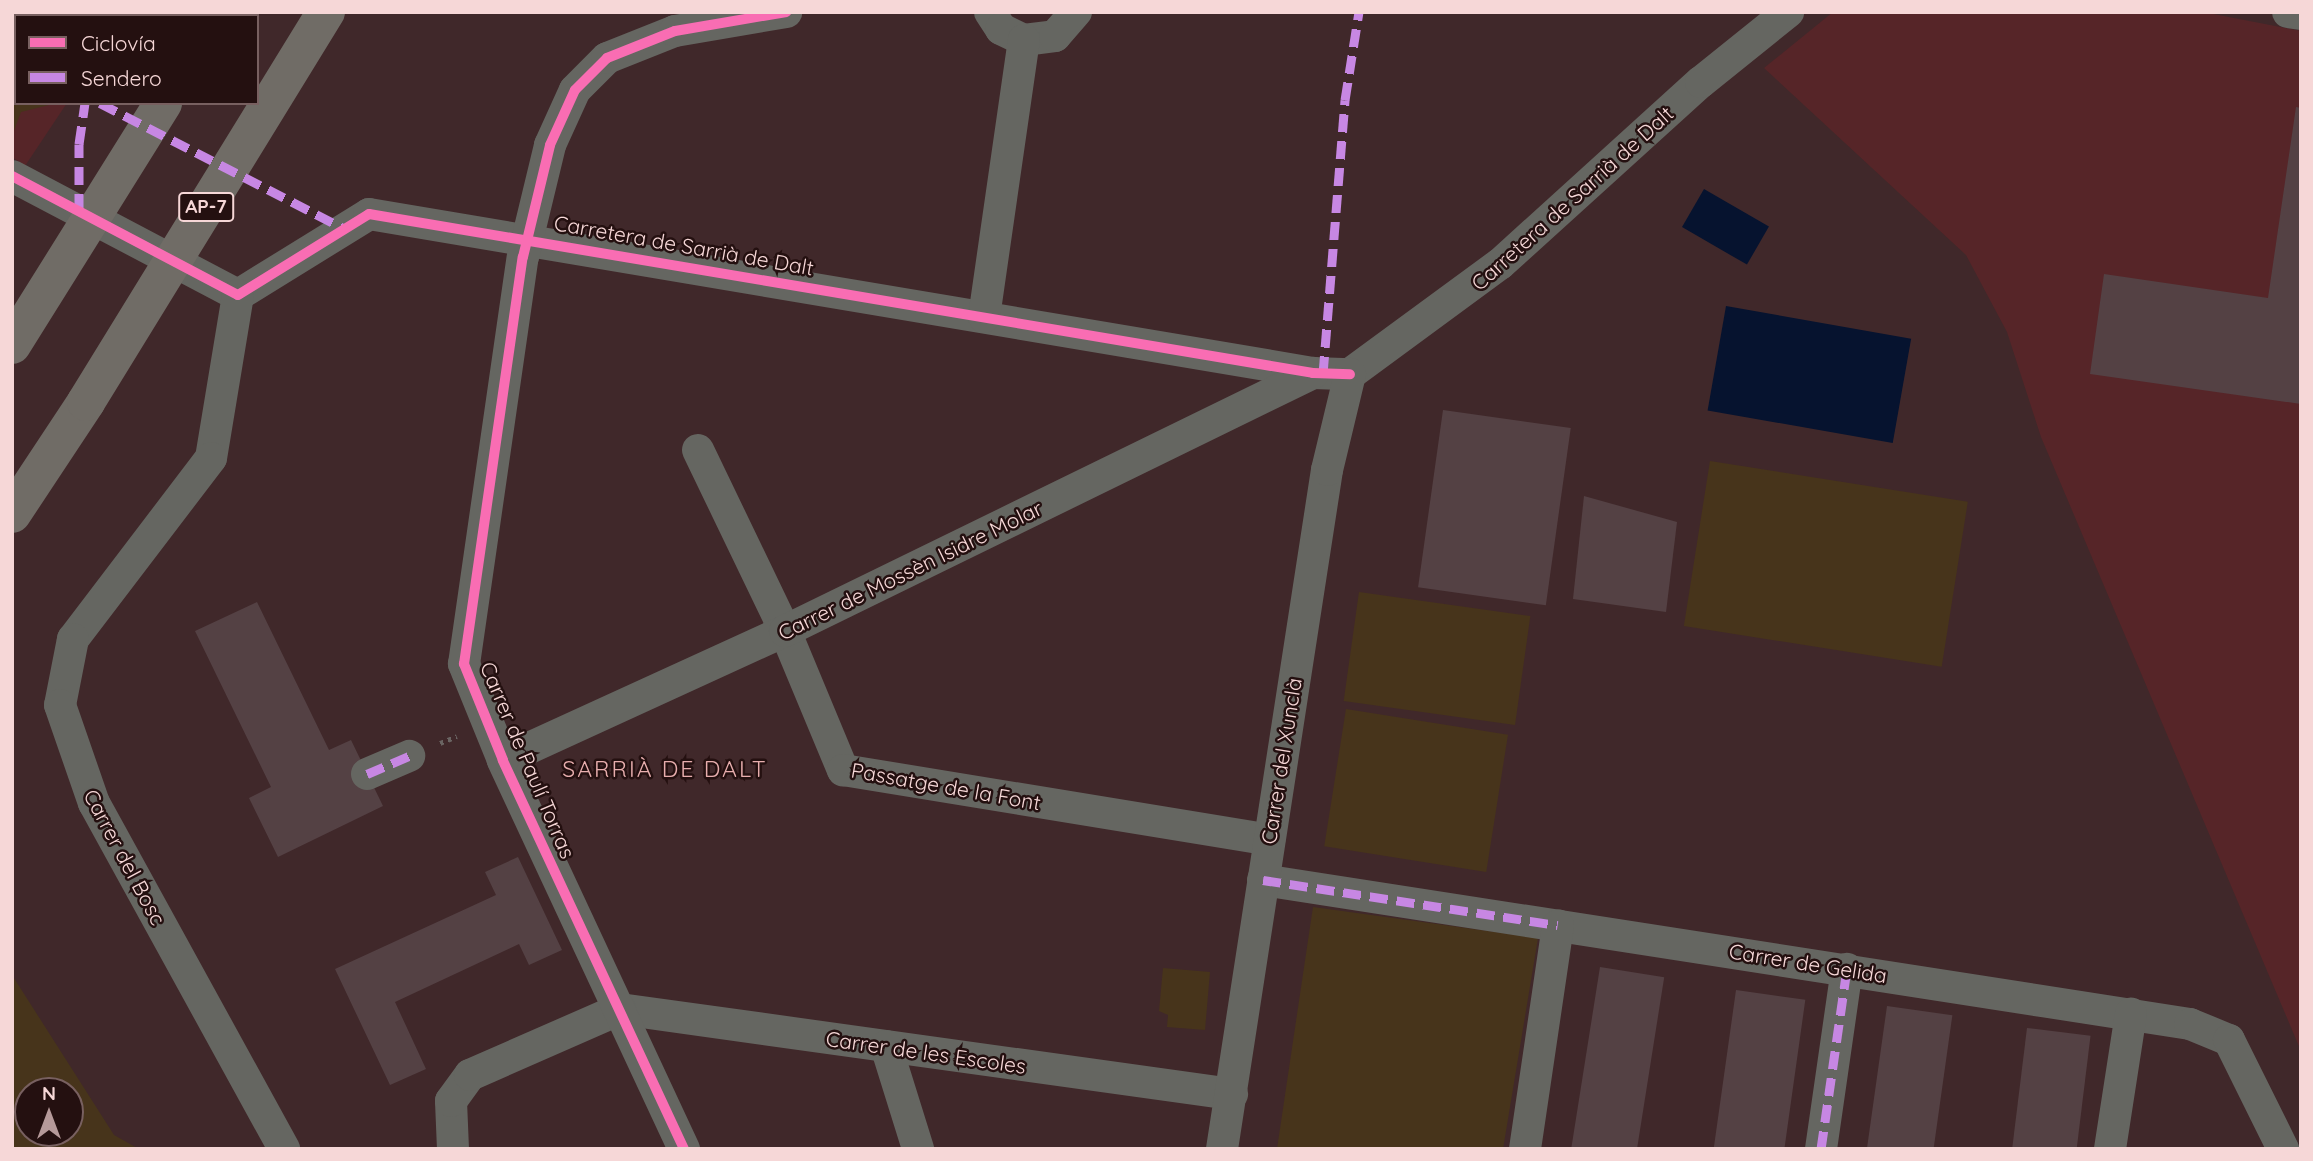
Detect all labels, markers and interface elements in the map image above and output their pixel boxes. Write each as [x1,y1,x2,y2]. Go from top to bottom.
legend [14,14,259,105]
text: Ciclovía [81,30,156,56]
text: Sendero [81,65,162,91]
street label: Carretera de Sarrià de Dalt [1466,101,1678,295]
road number: AP-7 [178,192,234,223]
street label: Carretera de Sarrià de Dalt [552,210,816,280]
street label: Carrer de Mossèn Isidre Molar [774,495,1046,645]
street label: Carrer de Paulí Torras [475,658,581,862]
street label: Carrer del Xunclà [1255,676,1307,846]
district label: SARRIÀ DE DALT [564,755,766,783]
street label: Passatge de la Font [849,757,1043,815]
street label: Carrer del Bosc [79,785,171,929]
street label: Carrer de Gelida [1727,938,1889,988]
street label: Carrer de les Escoles [824,1025,1028,1079]
north arrow [14,1077,84,1147]
text: N [42,1081,56,1105]

